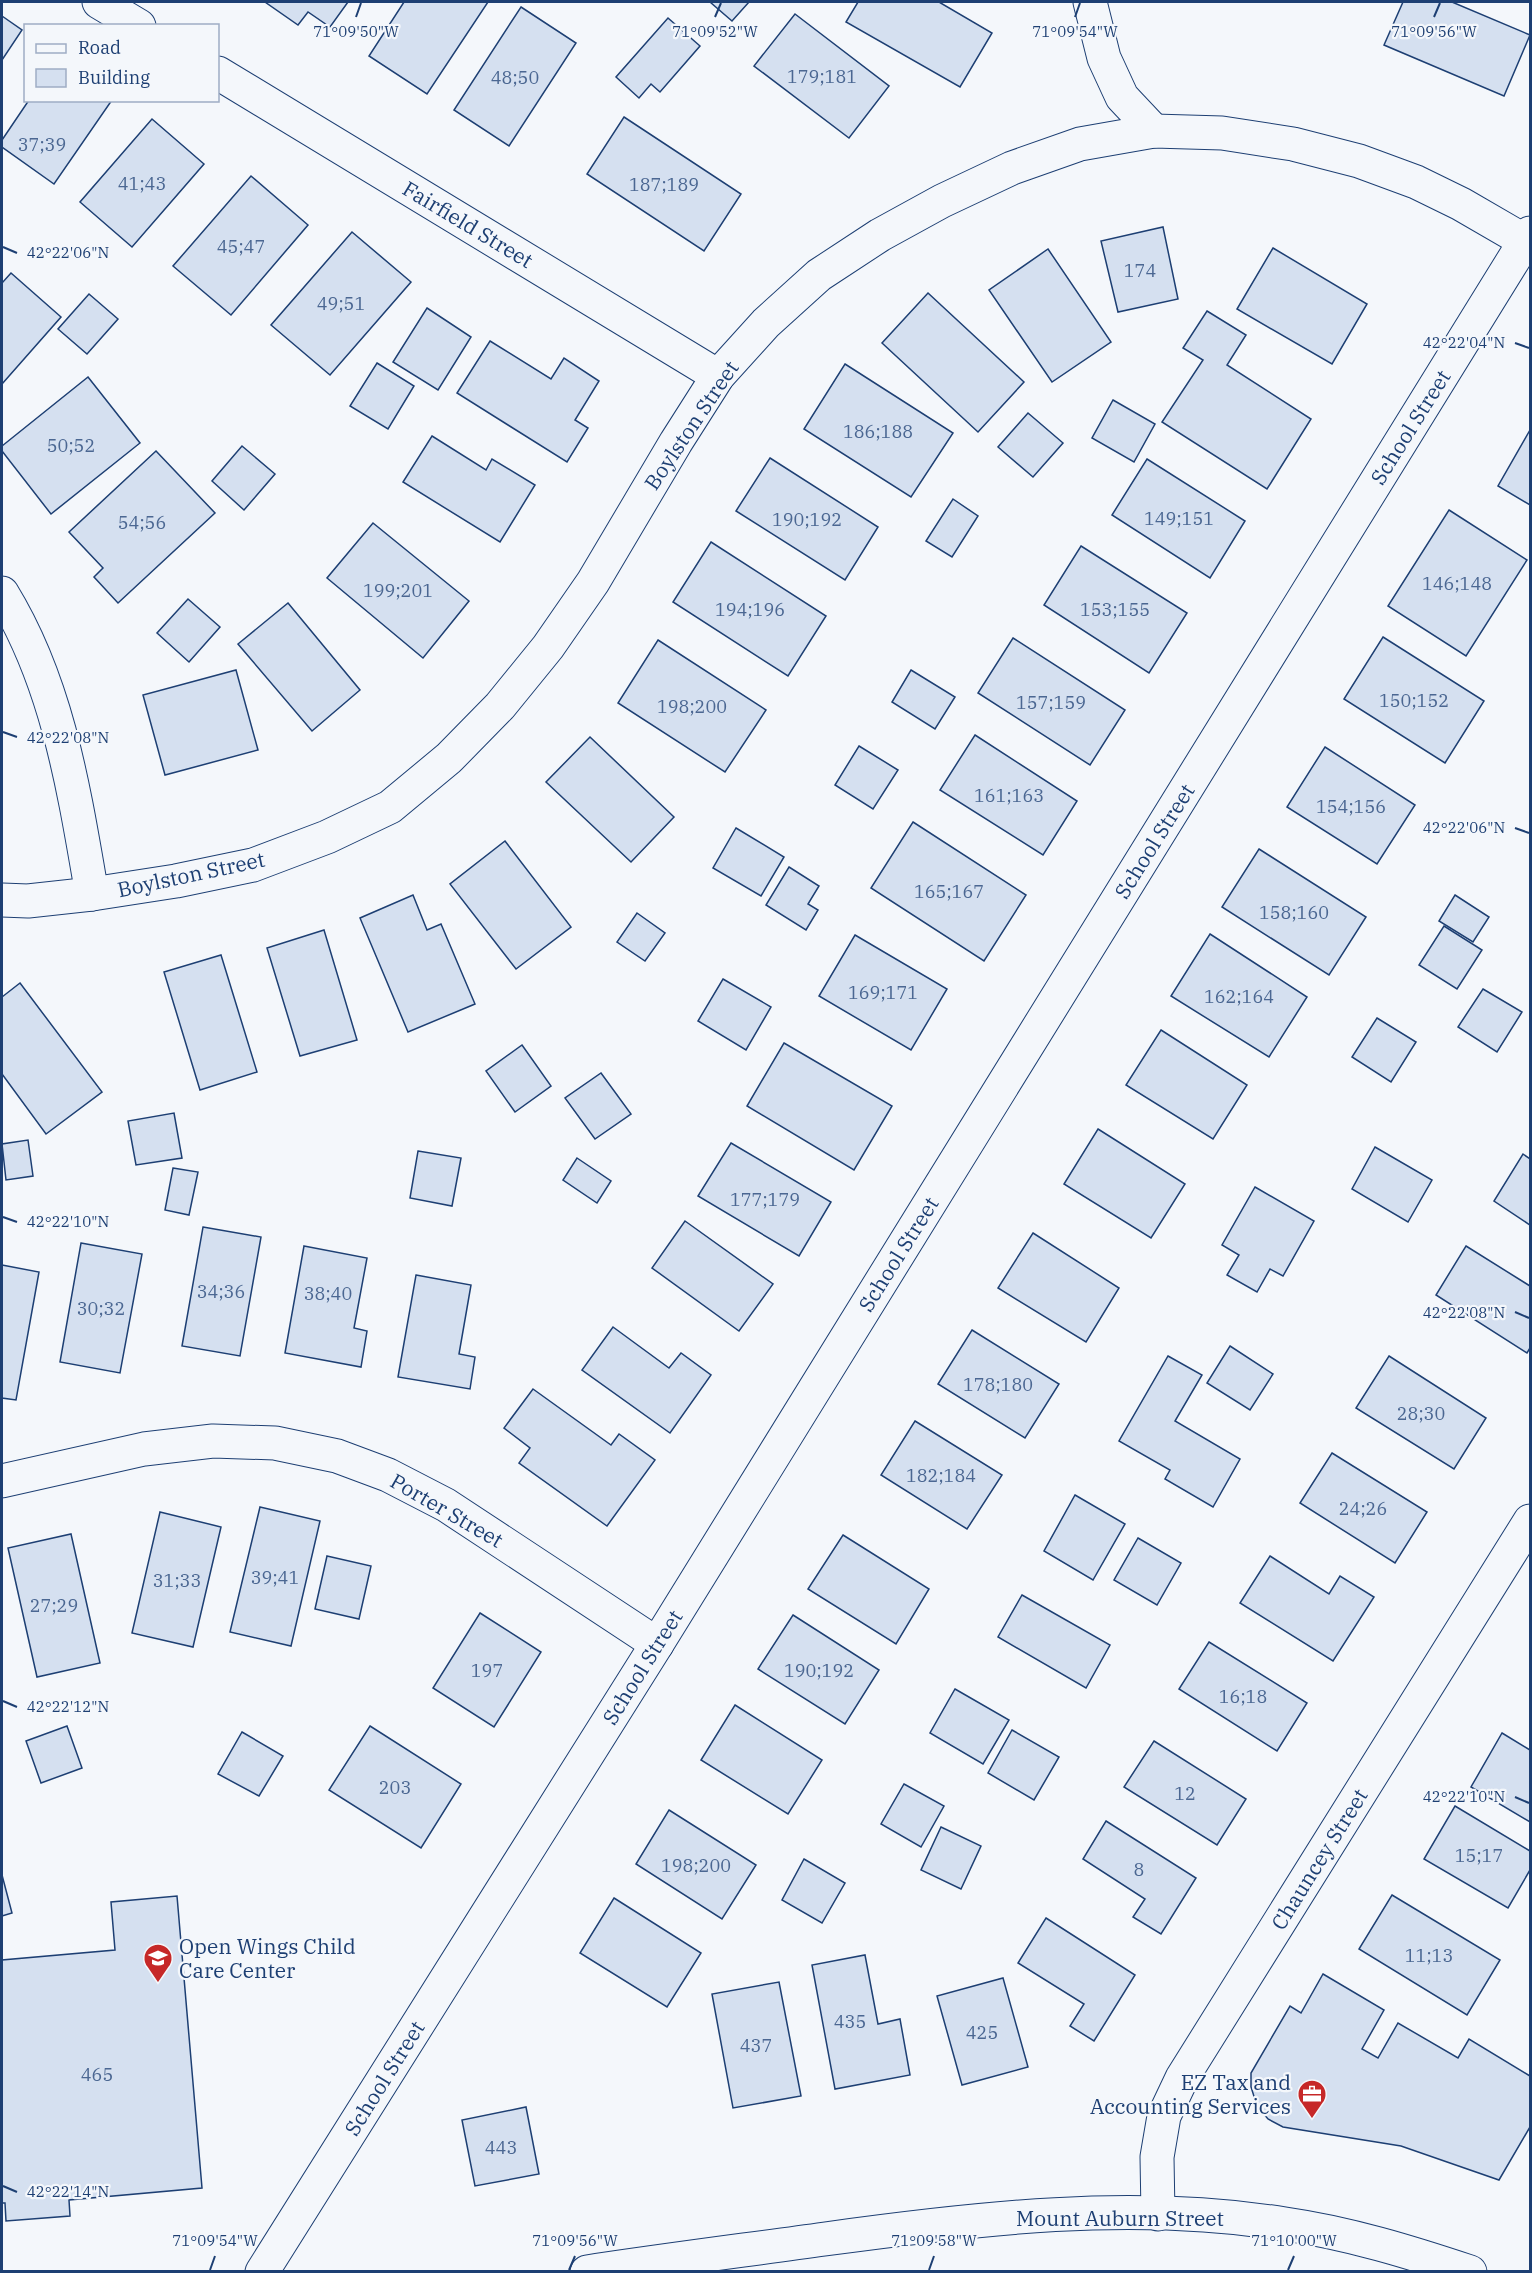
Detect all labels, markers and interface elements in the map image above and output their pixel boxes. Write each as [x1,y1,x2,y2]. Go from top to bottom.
text: 71°09'50"W [313,22,399,41]
text: 71°09'52"W [672,22,758,41]
text: 71°09'54"W [1032,22,1118,41]
text: 71°09'56"W [1391,22,1477,41]
legend [24,24,219,102]
text: Road [78,36,121,59]
house number: 179;181 [787,65,857,88]
text: Building [78,66,150,89]
house number: 48;50 [491,66,539,89]
house number: 37;39 [18,133,66,156]
house number: 41;43 [118,172,166,195]
house number: 187;189 [629,173,699,196]
street label: Fairfield Street [398,174,538,274]
house number: 45;47 [217,235,265,258]
text: 42°22'06"N [27,243,109,262]
house number: 174 [1124,259,1156,282]
house number: 49;51 [317,292,365,315]
text: 42°22'04"N [1423,333,1505,352]
street label: Boylston Street [637,355,745,495]
street label: School Street [1364,364,1456,490]
house number: 186;188 [843,420,913,443]
house number: 50;52 [47,434,95,457]
house number: 149;151 [1144,507,1214,530]
house number: 190;192 [772,508,842,531]
house number: 54;56 [118,511,166,534]
house number: 146;148 [1422,572,1492,595]
house number: 199;201 [363,579,433,602]
house number: 194;196 [715,598,785,621]
house number: 153;155 [1080,598,1150,621]
house number: 150;152 [1379,689,1449,712]
house number: 157;159 [1016,691,1086,714]
house number: 198;200 [657,695,727,718]
text: 42°22'08"N [27,728,109,747]
street label: School Street [1108,778,1200,904]
house number: 161;163 [974,784,1044,807]
house number: 154;156 [1316,795,1386,818]
text: 42°22'06"N [1423,818,1505,837]
street label: Boylston Street [115,845,267,903]
house number: 165;167 [914,880,984,903]
house number: 158;160 [1259,901,1329,924]
house number: 169;171 [848,981,918,1004]
house number: 162;164 [1204,985,1274,1008]
house number: 177;179 [730,1188,800,1211]
street label: School Street [852,1191,944,1317]
text: 42°22'10"N [27,1212,109,1231]
house number: 34;36 [197,1280,245,1303]
house number: 38;40 [304,1282,352,1305]
house number: 30;32 [77,1297,125,1320]
text: 42°22'08"N [1423,1303,1505,1322]
house number: 178;180 [963,1373,1033,1396]
house number: 28;30 [1397,1402,1445,1425]
house number: 182;184 [906,1464,976,1487]
street label: Porter Street [385,1466,509,1554]
house number: 24;26 [1339,1497,1387,1520]
house number: 39;41 [251,1566,299,1589]
house number: 31;33 [153,1569,201,1592]
house number: 27;29 [30,1594,78,1617]
street label: School Street [596,1604,688,1730]
house number: 197 [471,1659,503,1682]
house number: 190;192 [784,1659,854,1682]
house number: 16;18 [1219,1685,1267,1708]
text: 42°22'12"N [27,1697,109,1716]
house number: 203 [379,1776,411,1799]
house number: 12 [1174,1782,1196,1805]
street label: Chauncey Street [1264,1783,1374,1935]
text: 42°22'10"N [1423,1787,1505,1806]
house number: 15;17 [1455,1844,1503,1867]
house number: 198;200 [661,1854,731,1877]
house number: 8 [1134,1858,1144,1881]
place label: Open Wings Child Care Center [179,1932,356,1984]
school or university icon: Open Wings Child Care Center [142,1942,174,1984]
house number: 11;13 [1405,1944,1453,1967]
house number: 435 [834,2010,866,2033]
street label: School Street [338,2015,430,2141]
house number: 425 [966,2021,998,2044]
house number: 437 [740,2034,772,2057]
house number: 465 [81,2063,113,2086]
place label: EZ Tax and Accounting Services [1090,2068,1291,2120]
office icon: EZ Tax and Accounting Services [1296,2078,1328,2120]
house number: 443 [485,2136,517,2159]
text: 42°22'14"N [27,2182,109,2201]
street label: Mount Auburn Street [1016,2204,1224,2232]
text: 71°09'54"W [172,2231,258,2250]
text: 71°09'56"W [532,2231,618,2250]
text: 71°09'58"W [891,2231,977,2250]
text: 71°10'00"W [1251,2231,1337,2250]

